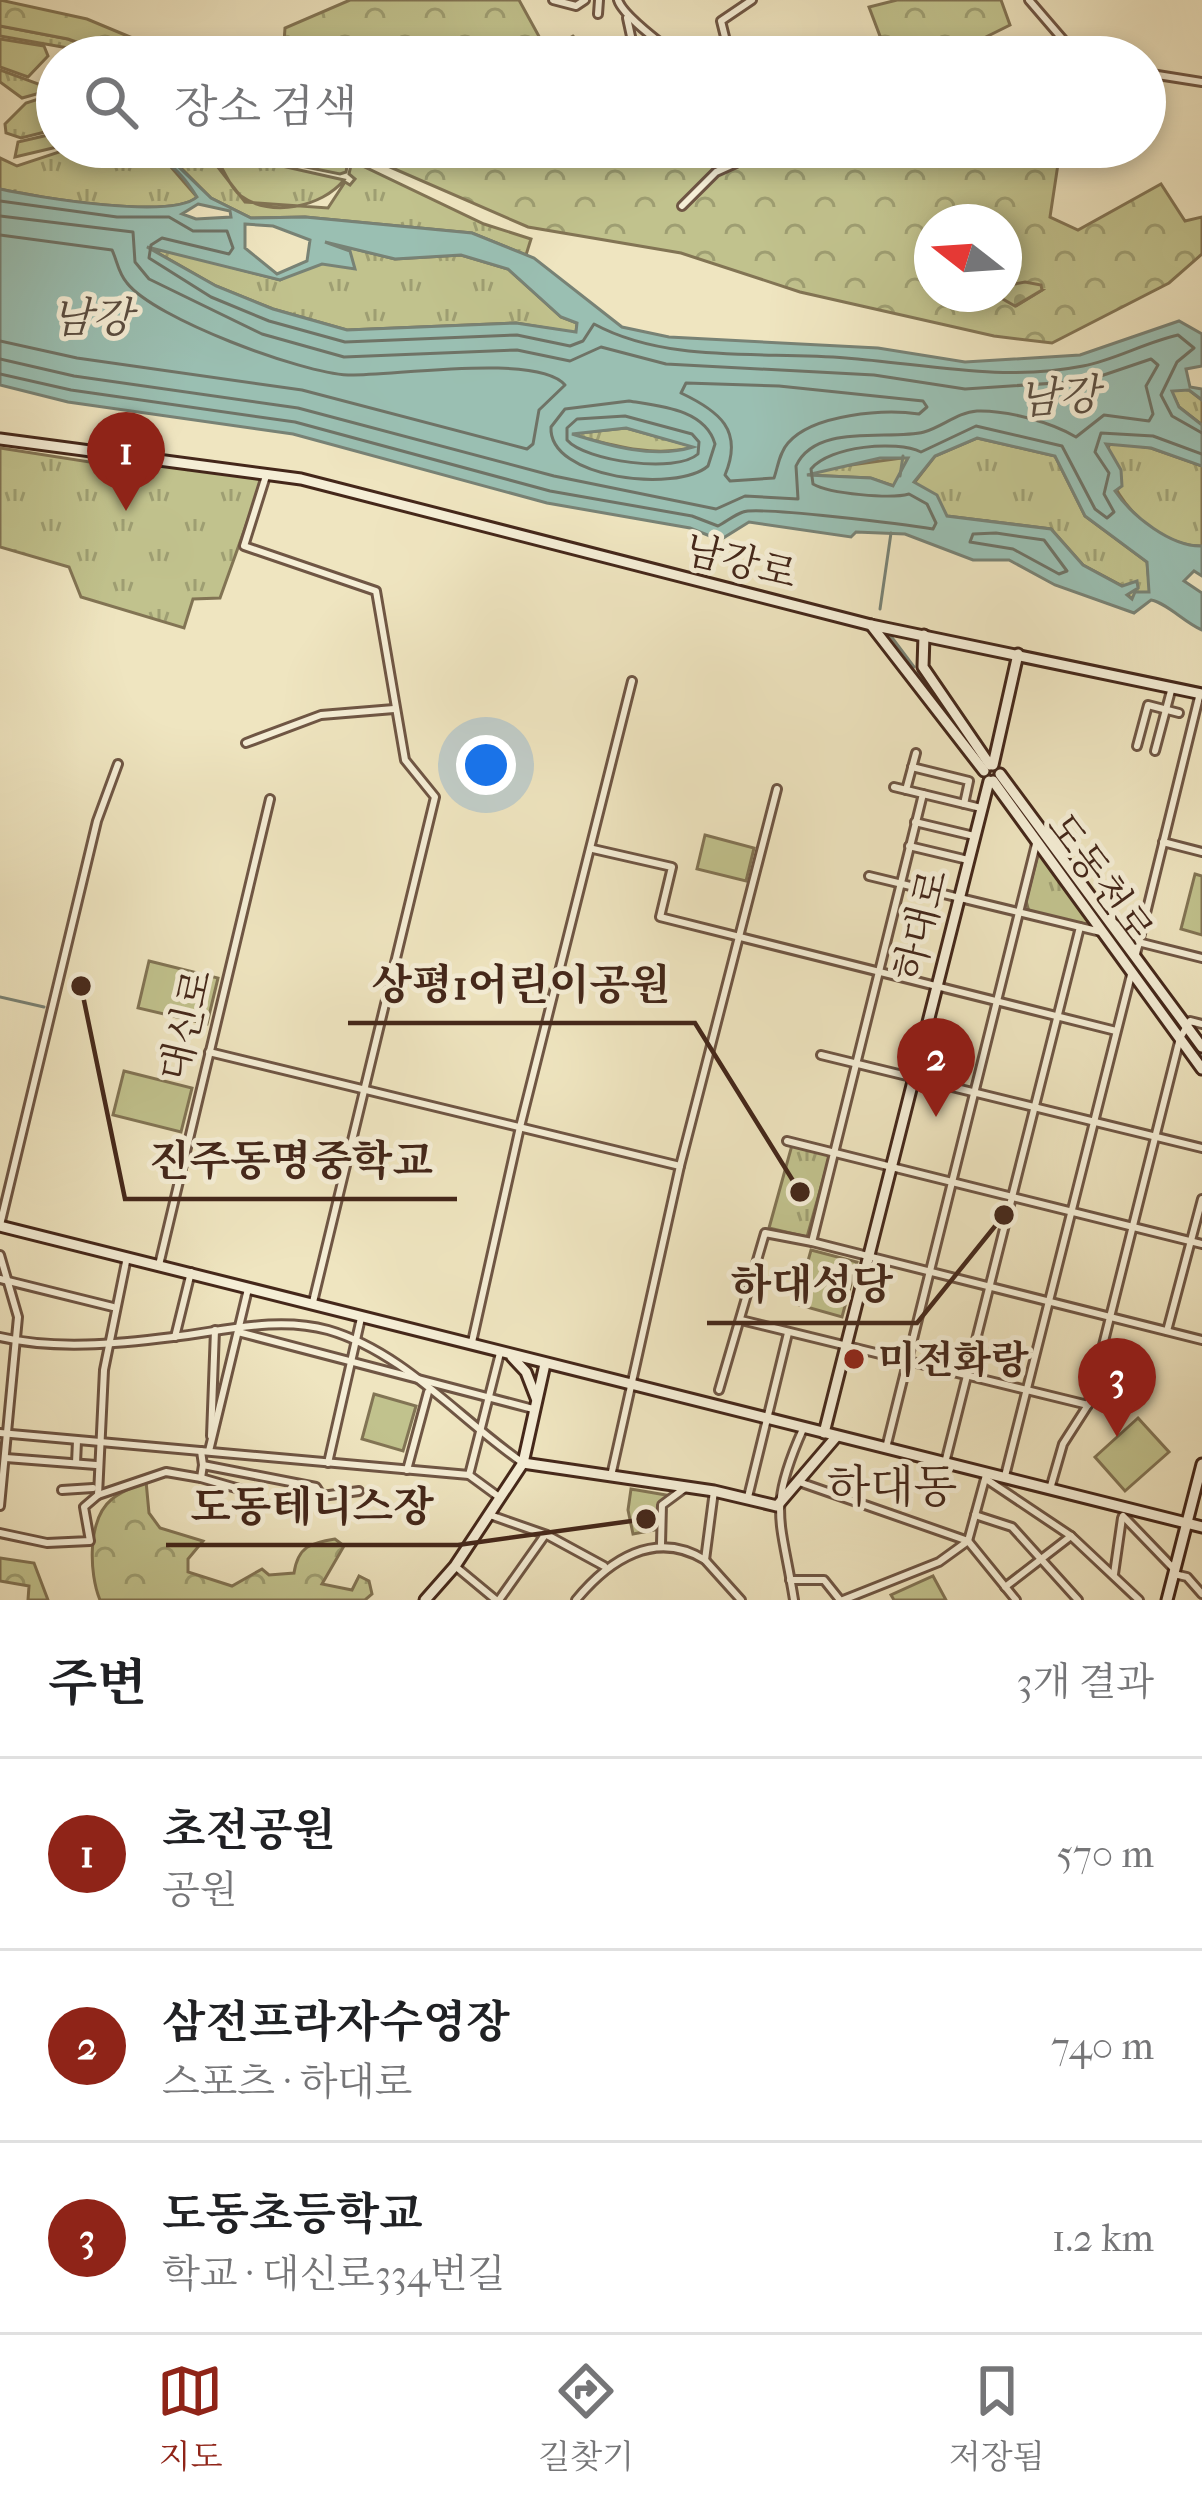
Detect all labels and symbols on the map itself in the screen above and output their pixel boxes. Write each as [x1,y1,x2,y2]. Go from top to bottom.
north arrow [914,204,1022,312]
water label: 남강 [51,294,138,343]
water label: 남강 [1017,370,1107,425]
pin: 1 [87,412,165,511]
street label: 남강로 [680,526,801,598]
your location [456,735,516,795]
street label: 도동천로 [1037,804,1163,953]
street label: 하대로 [885,865,957,986]
callout: 상평1어린이공원 [348,945,695,1023]
text: 상평1어린이공원 [372,961,671,1010]
street label: 대신로 [151,965,221,1085]
pin: 2 [897,1018,975,1117]
callout: 진주동명중학교 [125,1121,457,1199]
text: 진주동명중학교 [149,1137,433,1186]
callout: 하대성당 [707,1245,917,1323]
text: 하대성당 [731,1261,894,1310]
place label: 미전화랑 [878,1337,1029,1383]
pin: 3 [1078,1338,1156,1437]
marker: 미전화랑 [841,1346,867,1372]
district label: 하대동 [827,1461,957,1514]
callout: 도동테니스장 [166,1467,458,1545]
text: 도동테니스장 [190,1483,434,1532]

